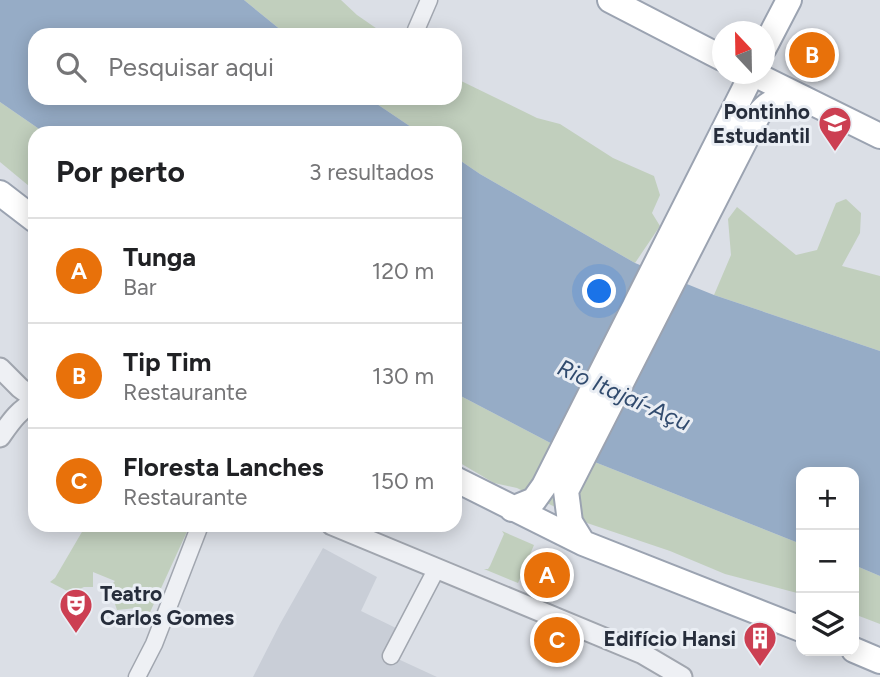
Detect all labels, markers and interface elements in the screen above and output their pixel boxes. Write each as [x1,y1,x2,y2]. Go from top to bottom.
north arrow [712,21,775,84]
search box [28,28,462,105]
pin: B [789,29,835,81]
icon: search [52,48,90,86]
text: Pesquisar aqui [108,51,274,83]
place label: Pontinho Estudantil [713,99,810,148]
school or university icon: Pontinho Estudantil [816,104,854,153]
text: Por perto [56,153,185,190]
text: 3 resultados [309,158,434,186]
text: Tunga [123,241,196,273]
text: A [71,257,87,285]
text: 120 m [372,257,434,285]
text: Bar [123,273,157,301]
your location [582,274,616,308]
text: Tip Tim [123,346,211,378]
water label: Rio Itajaí-Açu [553,353,695,437]
text: B [72,362,86,390]
text: 130 m [372,362,434,390]
text: Restaurante [123,378,247,406]
text: Floresta Lanches [123,451,324,483]
text: C [71,467,87,495]
text: 150 m [371,467,434,495]
map controls [796,467,859,656]
button: + [796,467,859,530]
text: Restaurante [123,483,247,511]
button: − [796,530,859,593]
pin: A [524,549,570,601]
place label: Teatro Carlos Gomes [100,581,234,630]
theatre icon: Teatro Carlos Gomes [57,586,95,635]
button: layers [796,593,859,656]
pin: C [534,614,580,666]
building icon: Edifício Hansi [741,619,779,668]
place label: Edifício Hansi [604,626,736,651]

